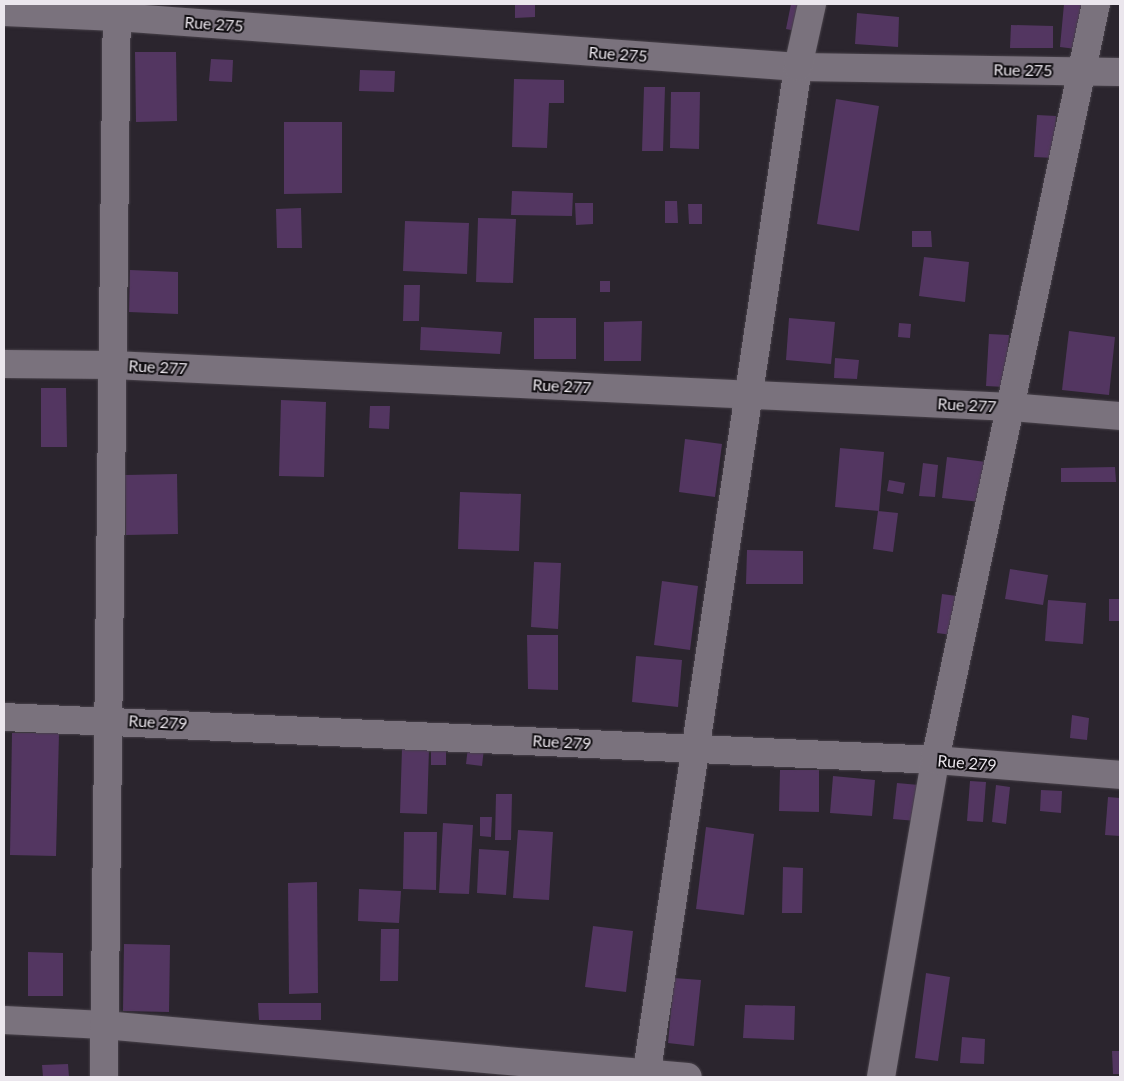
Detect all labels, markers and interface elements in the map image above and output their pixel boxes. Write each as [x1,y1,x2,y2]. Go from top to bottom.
street label: Rue 275 [184,12,244,36]
street label: Rue 275 [588,42,648,66]
street label: Rue 275 [993,60,1053,80]
street label: Rue 277 [128,356,188,378]
street label: Rue 277 [532,375,592,397]
street label: Rue 277 [937,394,997,416]
street label: Rue 279 [128,711,188,733]
street label: Rue 279 [532,731,592,753]
street label: Rue 279 [937,751,997,775]

